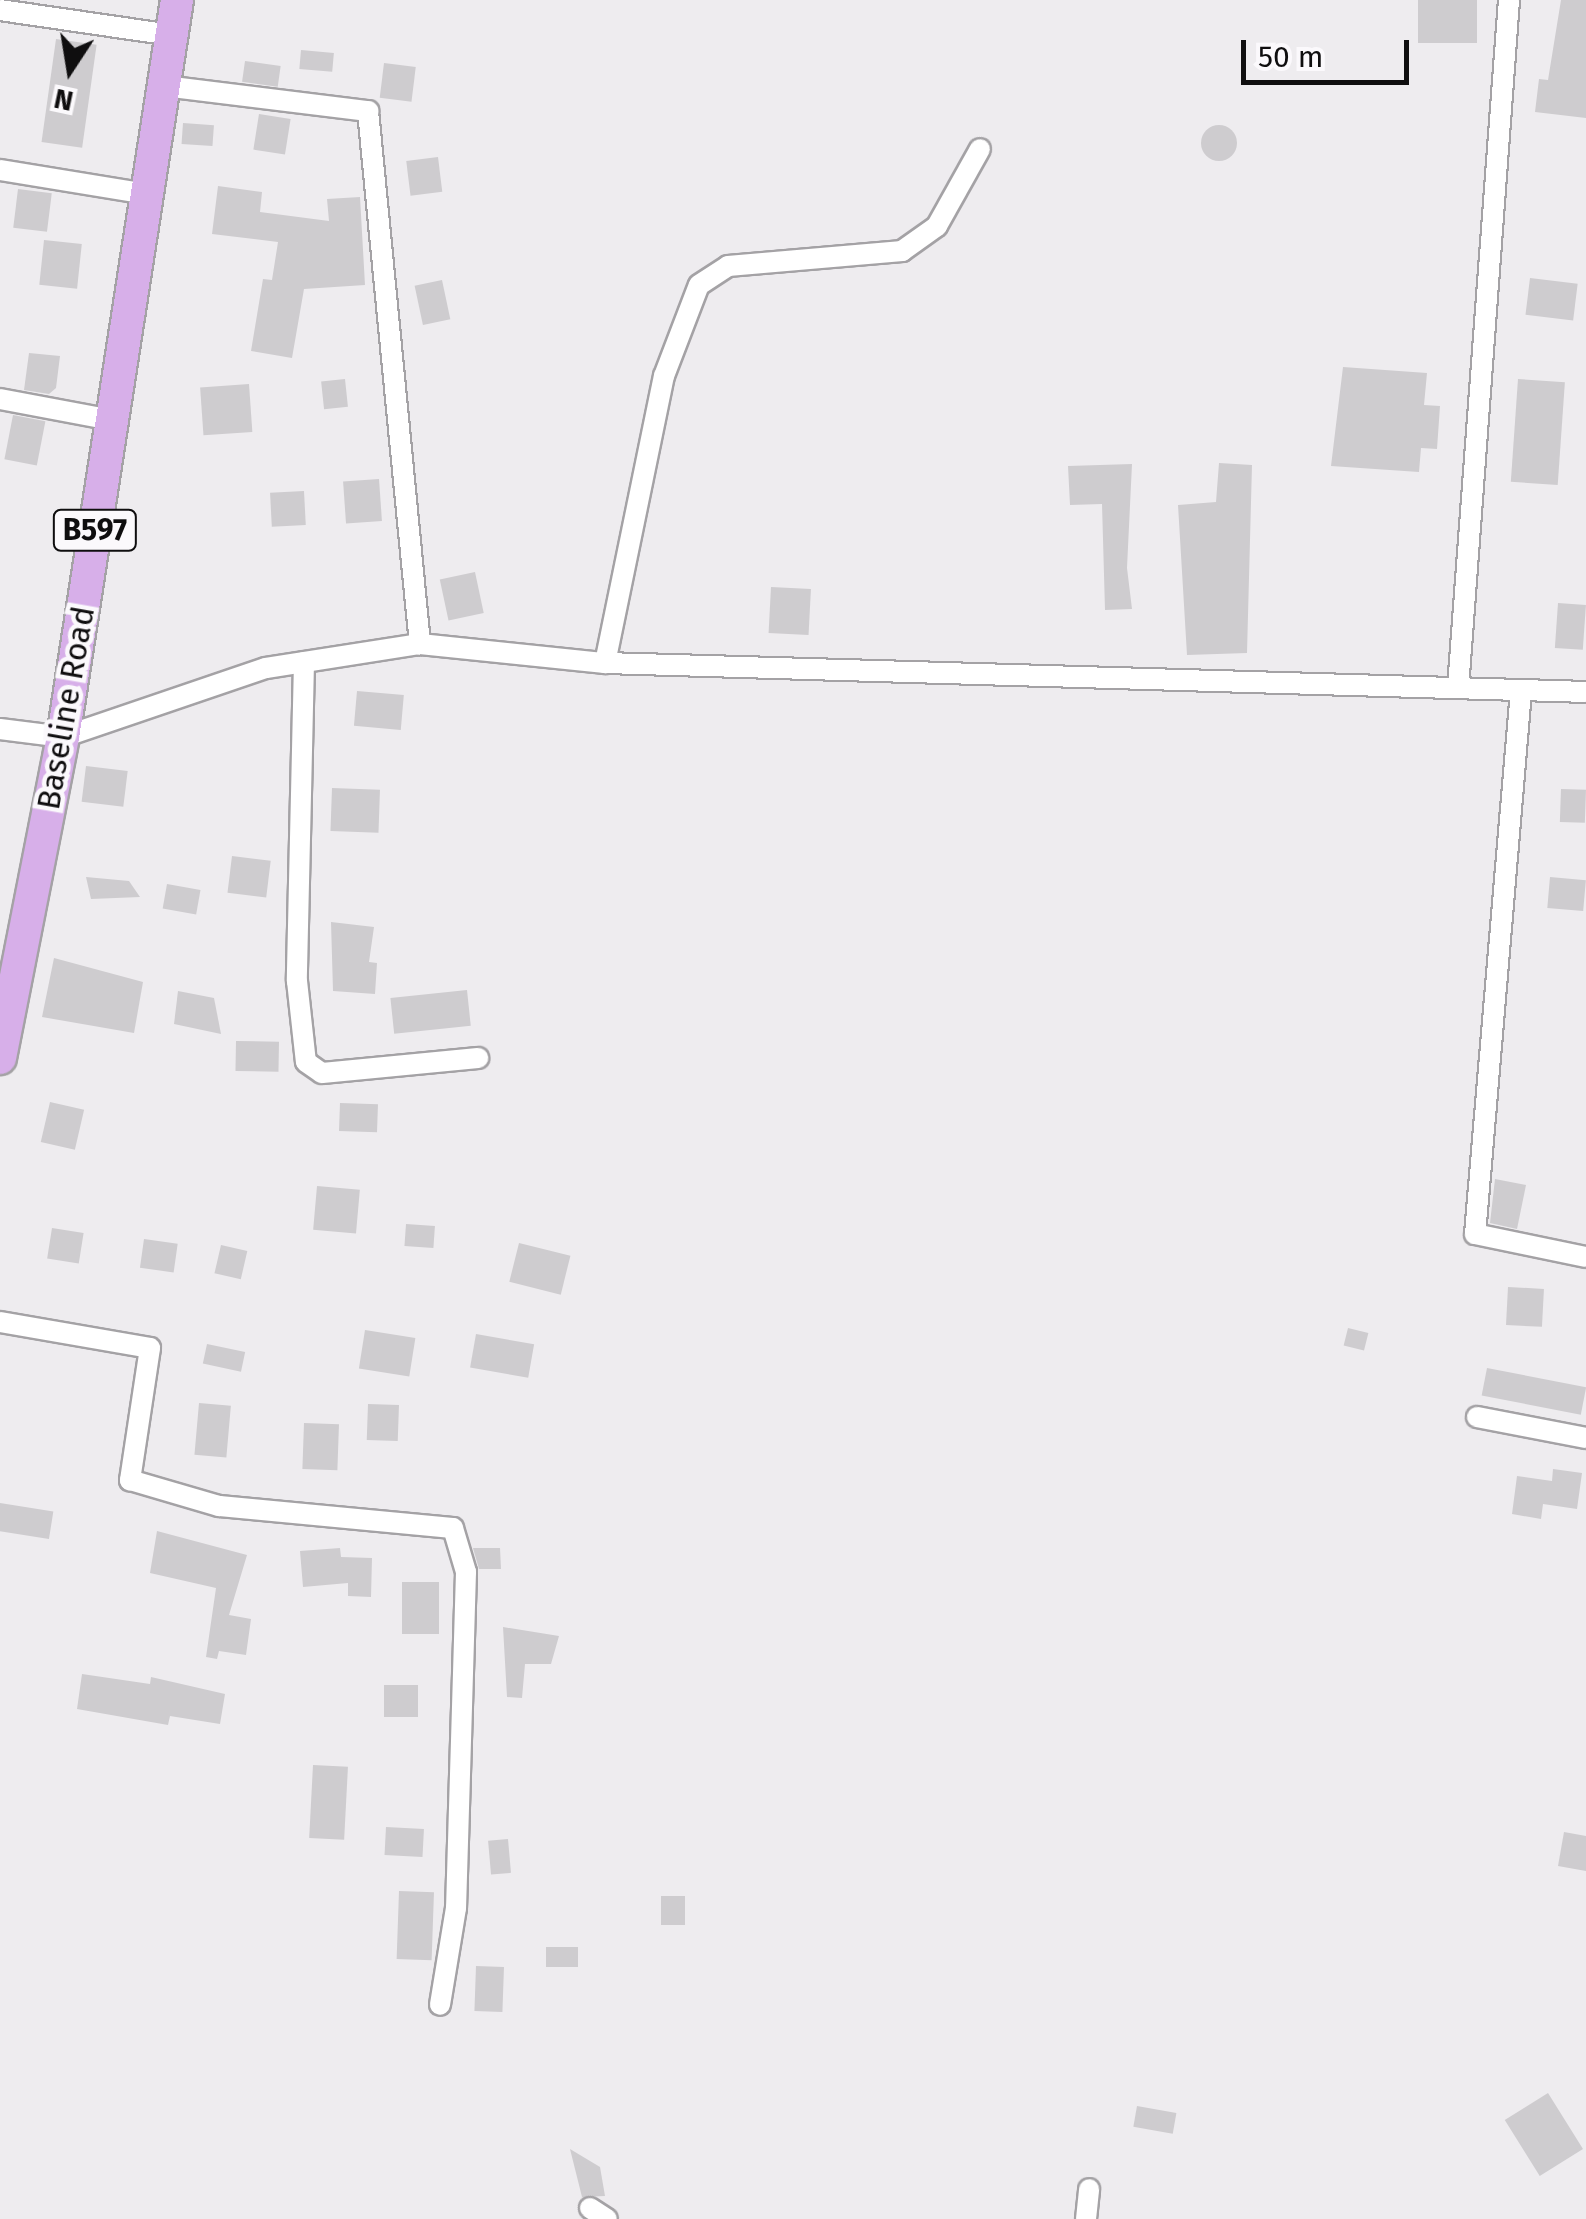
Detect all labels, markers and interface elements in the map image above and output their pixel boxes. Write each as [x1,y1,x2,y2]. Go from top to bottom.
north arrow [20,20,120,120]
scale bar [1246,20,1414,82]
text: 50 m [1258,39,1323,75]
text: N [51,82,76,118]
road number: B597 [52,505,138,555]
street label: Baseline Road [29,603,103,813]

